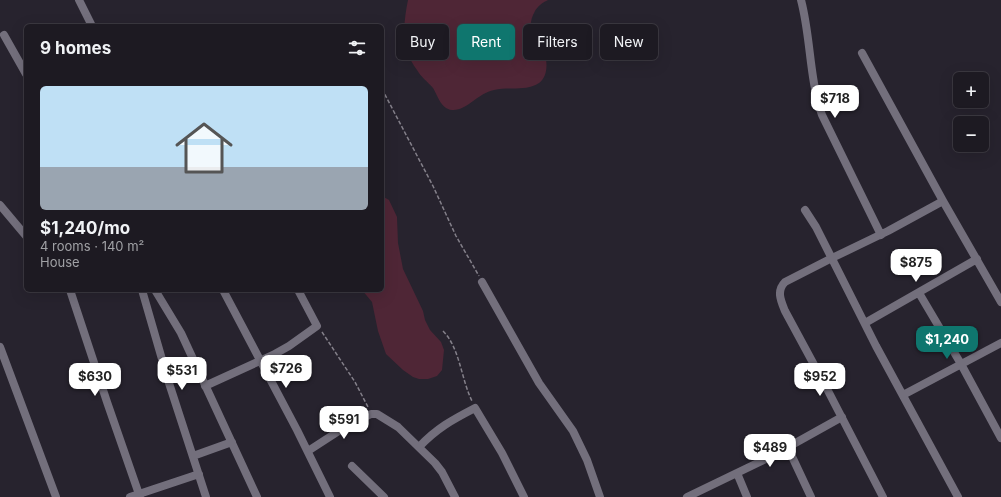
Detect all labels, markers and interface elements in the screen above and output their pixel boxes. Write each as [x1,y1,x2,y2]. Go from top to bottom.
chip: Buy [396,24,449,60]
chip: Rent [457,24,515,60]
chip: Filters [523,24,592,60]
chip: New [600,24,658,60]
icon: filters [346,37,368,59]
text: 9 homes [40,38,111,58]
map controls [953,72,989,152]
button: + [953,72,989,108]
pin: $718 [811,85,859,119]
text: $718 [820,90,850,106]
icon: home [168,112,240,184]
button: − [953,116,989,152]
text: $1,240/mo [40,218,130,238]
text: 4 rooms · 140 m² [40,238,144,254]
pin: $875 [892,249,940,283]
text: House [40,254,80,270]
text: $875 [900,254,932,270]
pin: $1,240 [914,326,980,360]
text: $1,240 [925,331,969,347]
pin: $726 [262,355,310,389]
pin: $531 [158,357,206,391]
text: $726 [270,360,302,376]
text: $531 [167,362,197,378]
pin: $630 [71,363,119,397]
pin: $952 [796,363,844,397]
text: $630 [78,368,112,384]
text: $952 [803,368,837,384]
pin: $591 [320,406,368,440]
text: $591 [329,411,359,427]
pin: $489 [746,434,794,468]
text: $489 [753,439,787,455]

